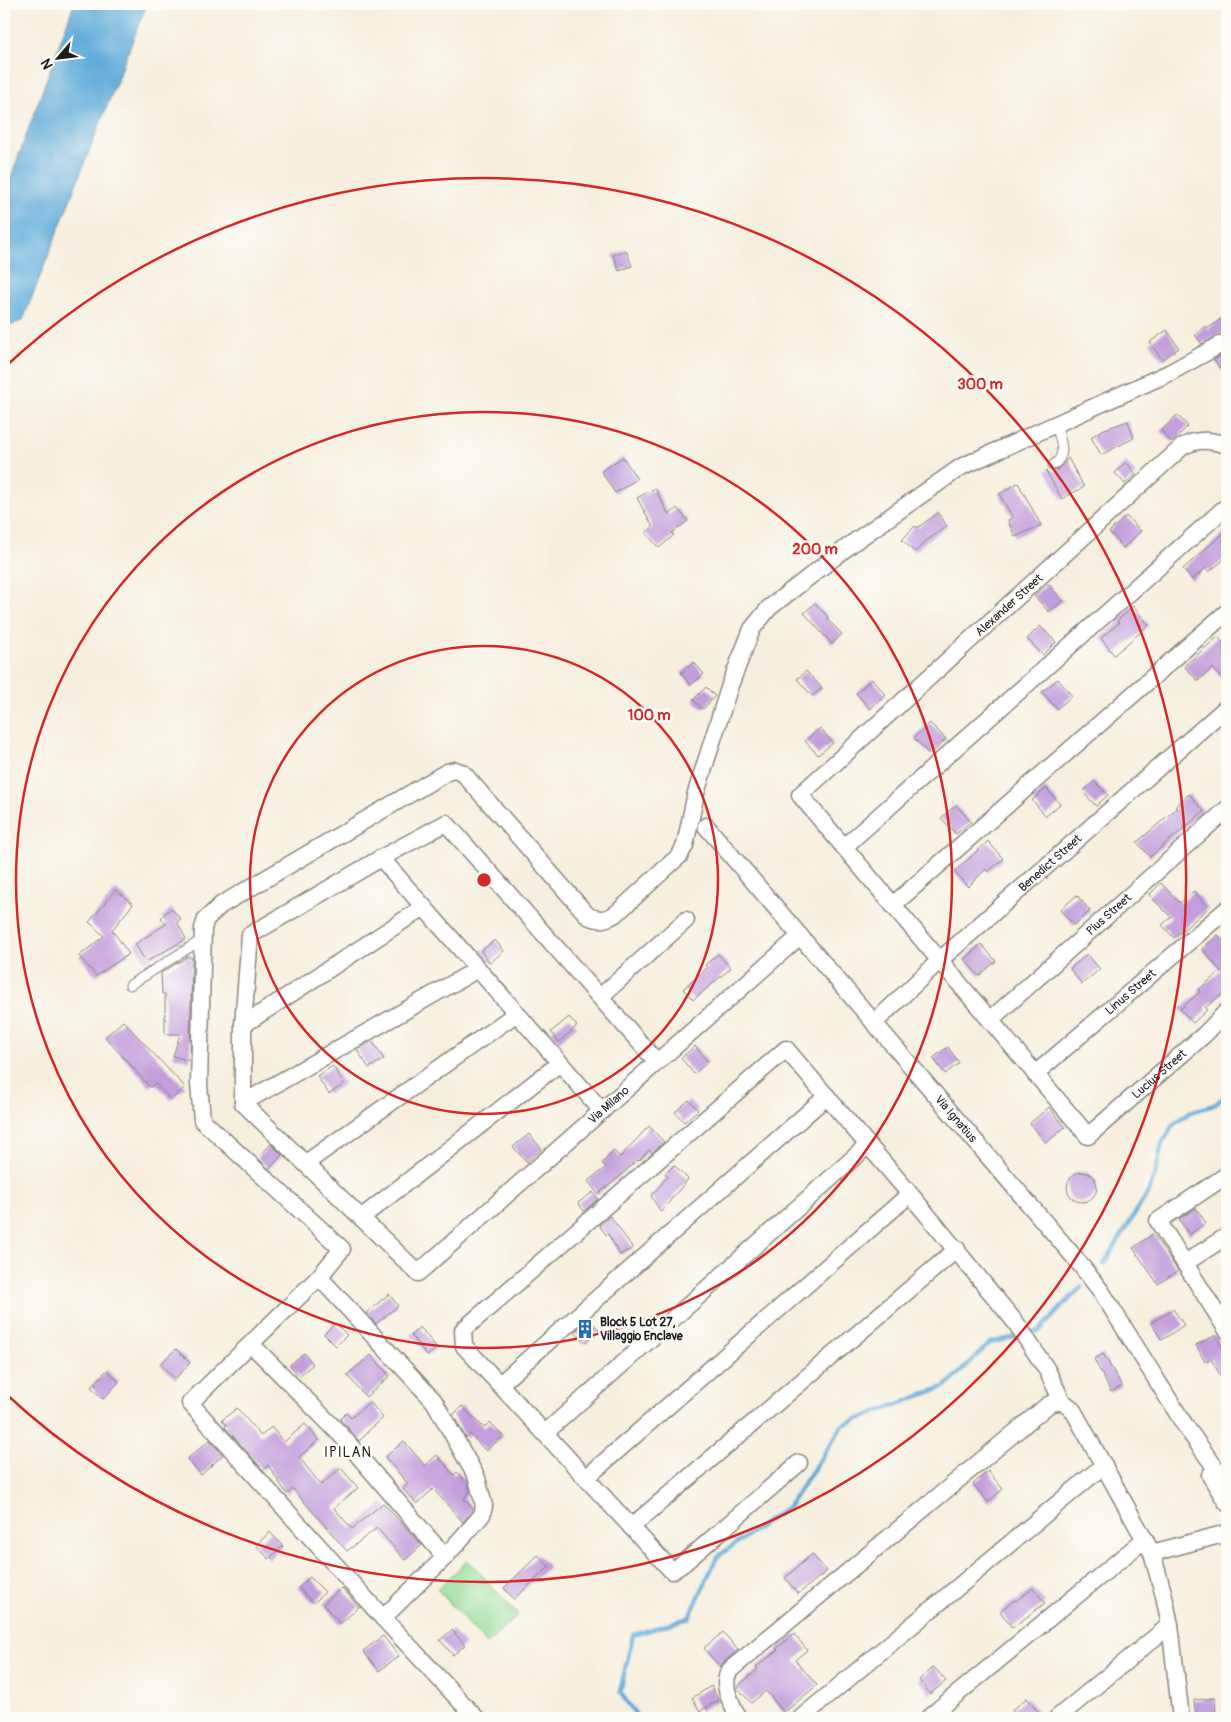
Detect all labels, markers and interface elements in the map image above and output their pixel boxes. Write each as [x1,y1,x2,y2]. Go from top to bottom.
north arrow [32,32,82,82]
text: N [37,56,57,72]
text: 300 m [957,375,1003,394]
text: 200 m [792,540,838,559]
street label: Alexander Street [972,571,1046,640]
text: 100 m [628,706,670,725]
street label: Benedict Street [1016,831,1085,895]
centre of rings [475,871,493,889]
street label: Pius Street [1083,891,1135,939]
street label: Linus Street [1102,966,1159,1018]
street label: Lucius Street [1129,1046,1190,1102]
street label: Via Milano [585,1083,633,1127]
street label: Via Ignatius [931,1092,980,1146]
place label: Block 5 Lot 27, Villaggio Enclave [600,1315,684,1344]
building icon: Block 5 Lot 27, Villaggio Enclave [574,1318,596,1340]
district label: IPILAN [324,1444,372,1461]

